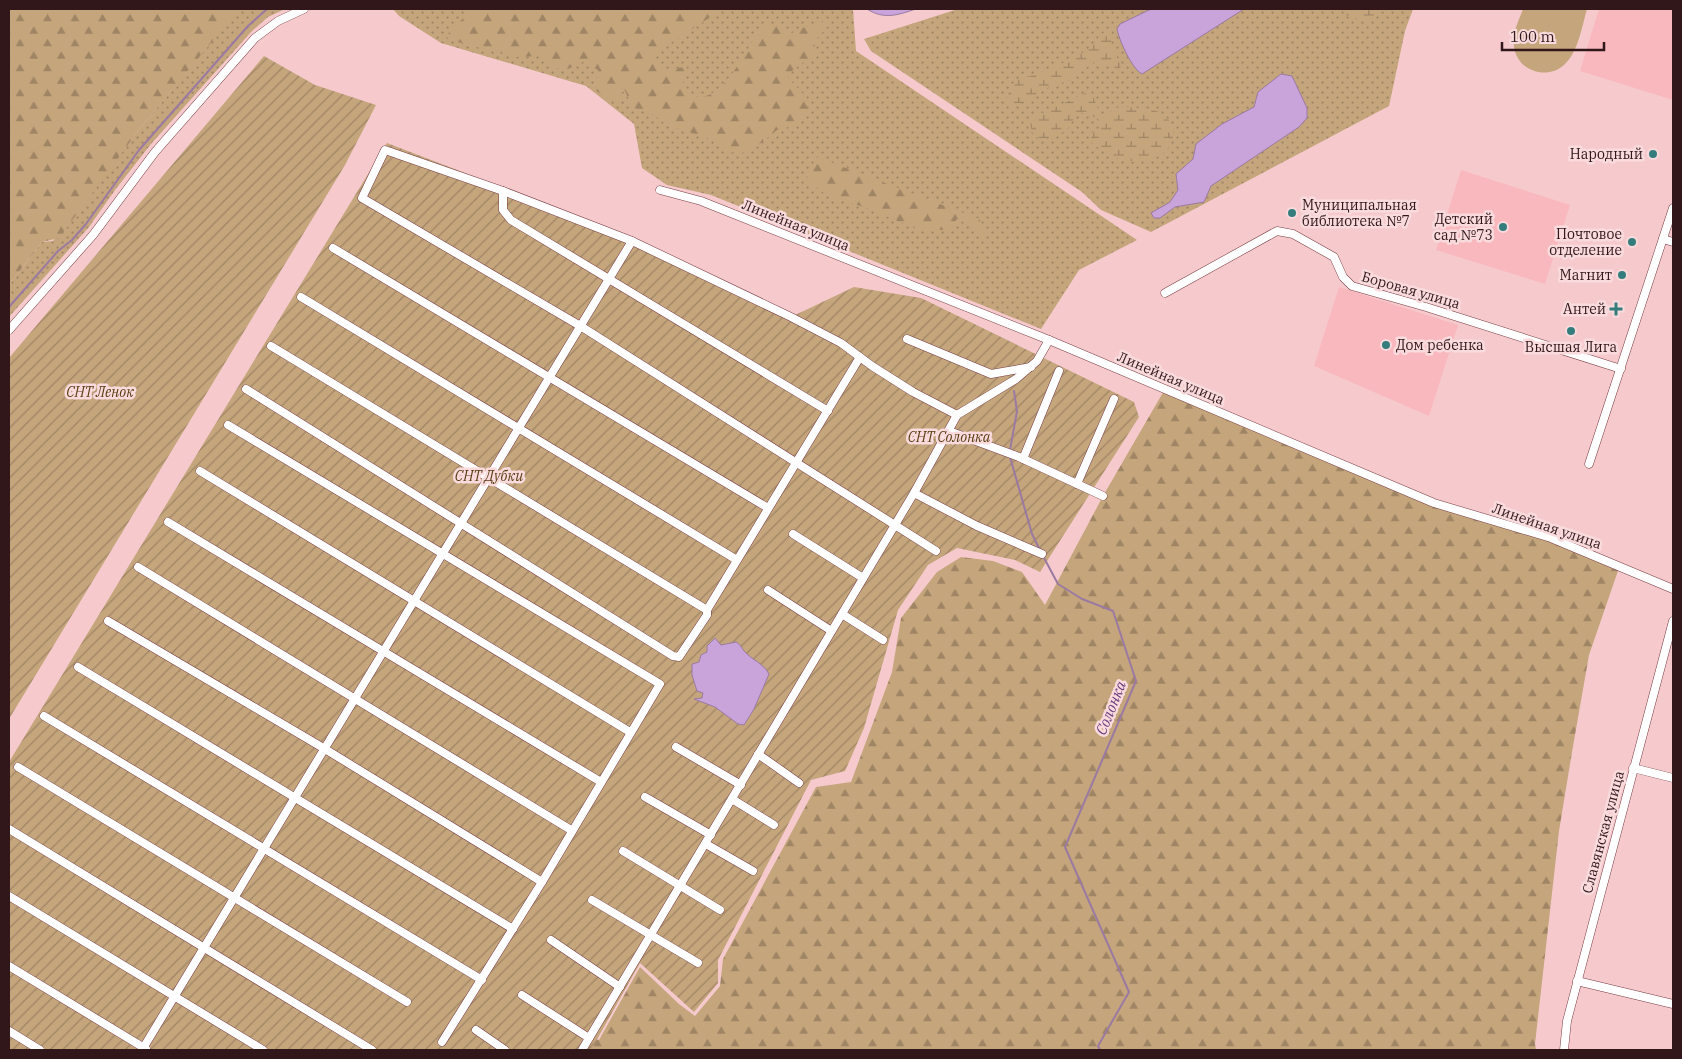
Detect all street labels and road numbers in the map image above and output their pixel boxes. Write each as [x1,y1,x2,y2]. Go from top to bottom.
street label: Линейная улица [740,195,853,255]
street label: Боровая улица [1360,267,1463,313]
street label: Линейная улица [1115,347,1228,409]
street label: Линейная улица [1490,499,1604,553]
street label: Славянская улица [1578,768,1628,895]

